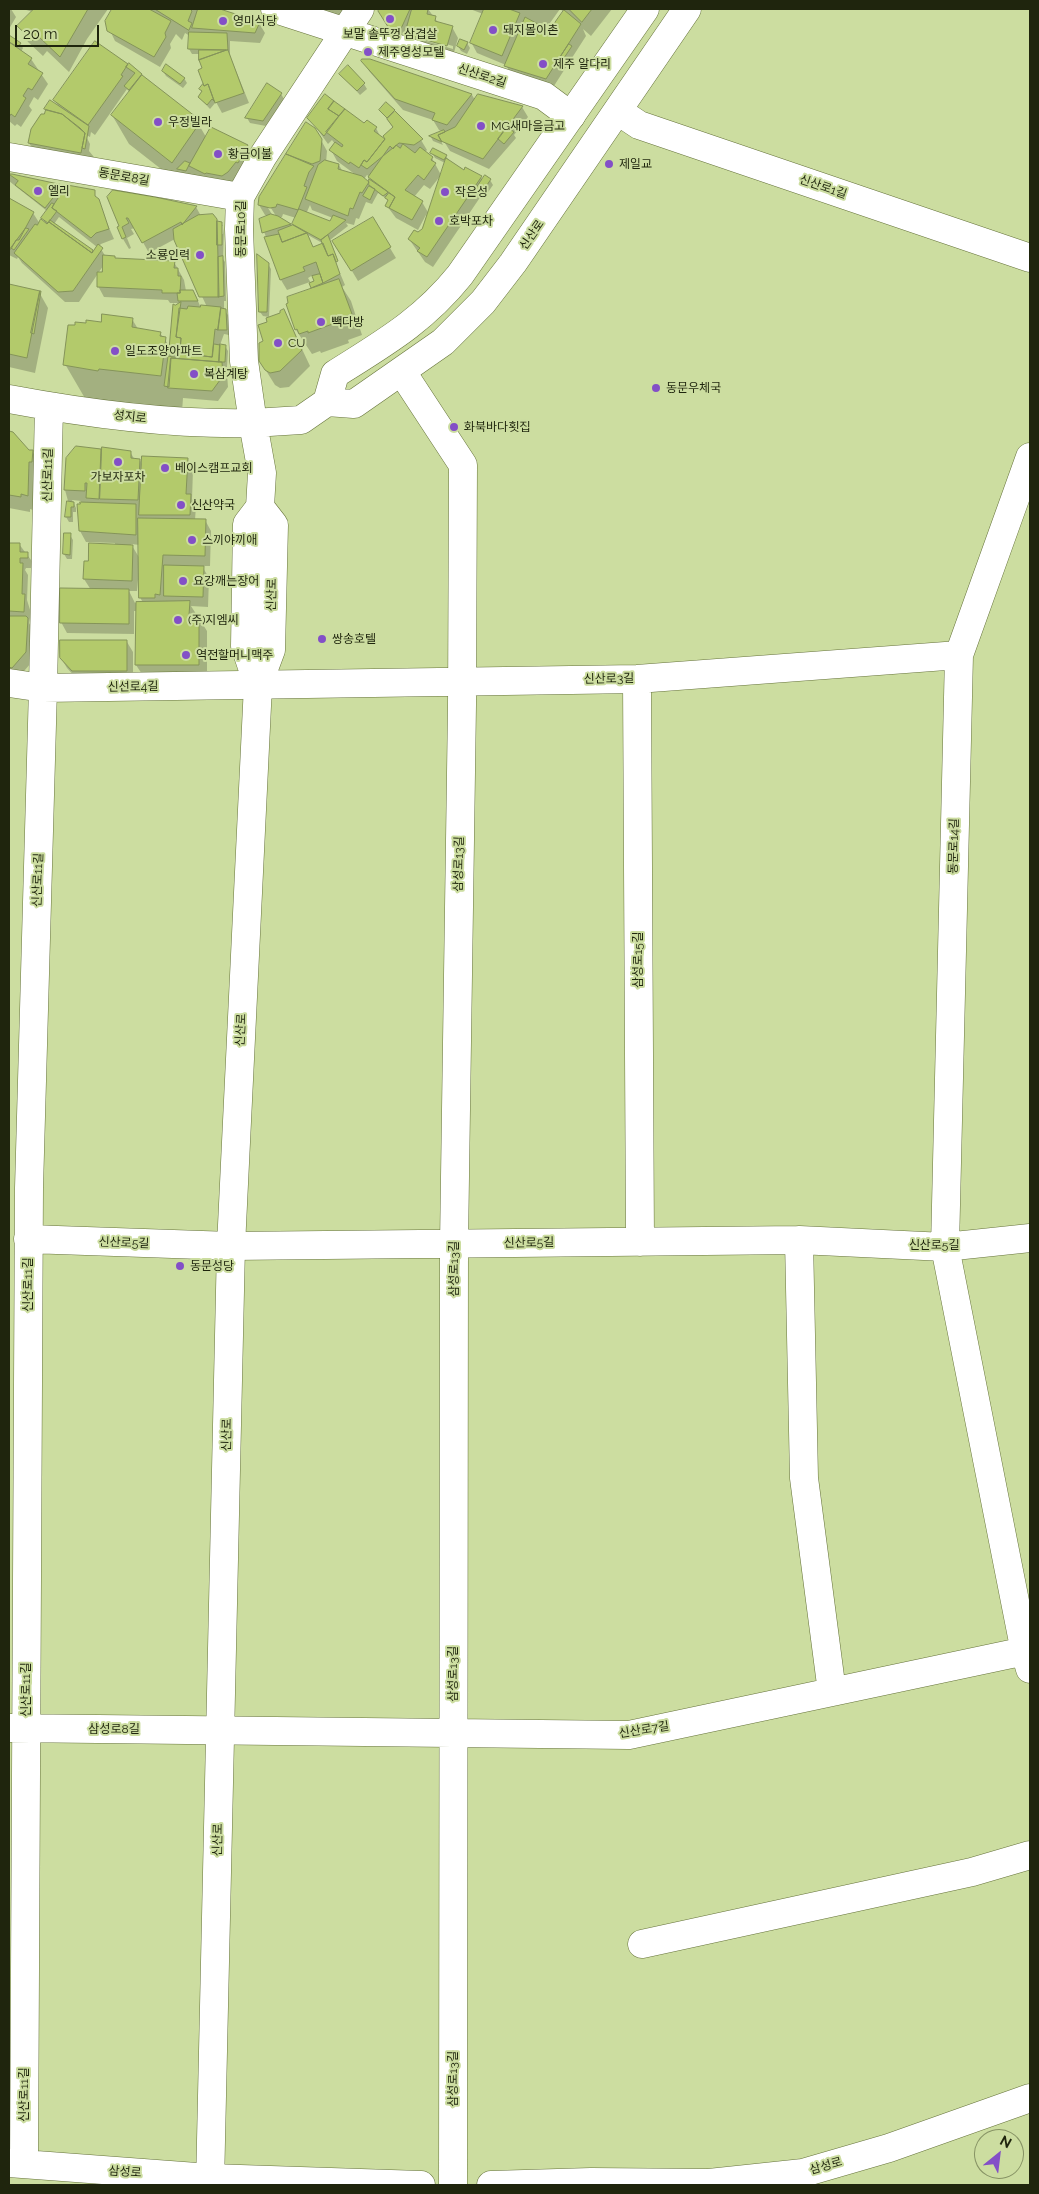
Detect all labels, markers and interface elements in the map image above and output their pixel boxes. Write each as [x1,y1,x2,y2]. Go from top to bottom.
marker: 보말 솔뚜껑 삼겹살 [384,13,396,25]
place label: 영미식당 [233,14,277,28]
scale bar [18,15,101,47]
marker: 영미식당 [217,15,229,27]
place label: 돼지몰이촌 [503,23,558,37]
marker: 돼지몰이촌 [487,24,499,36]
text: 20 m [23,25,58,43]
place label: 보말 솔뚜껑 삼겹살 [343,27,437,41]
place label: 제주영성모텔 [378,45,444,59]
marker: 제주영성모텔 [362,46,374,58]
place label: 제주 알다리 [553,57,611,71]
marker: 제주 알다리 [537,58,549,70]
street label: 신산로2길 [456,61,508,91]
place label: 우정빌라 [168,115,212,129]
marker: 우정빌라 [152,116,164,128]
place label: MG새마을금고 [491,119,565,133]
marker: MG새마을금고 [475,120,487,132]
place label: 황금이불 [228,147,272,161]
marker: 황금이불 [212,148,224,160]
place label: 제일교 [619,157,652,171]
marker: 제일교 [603,158,615,170]
street label: 동문로8길 [98,165,150,189]
street label: 신산로1길 [797,172,849,202]
place label: 엘리 [48,184,70,198]
marker: 엘리 [32,185,44,197]
place label: 작은성 [455,185,488,199]
marker: 작은성 [439,186,451,198]
street label: 동문로10길 [234,201,248,257]
place label: 호박포차 [449,214,493,228]
marker: 호박포차 [433,215,445,227]
street label: 신산로 [517,217,547,253]
place label: 소룡인력 [146,248,190,262]
marker: 소룡인력 [194,249,206,261]
place label: 빽다방 [331,315,364,329]
marker: 빽다방 [315,316,327,328]
place label: CU [288,336,305,350]
marker: CU [272,337,284,349]
place label: 일도조양아파트 [125,344,202,358]
marker: 일도조양아파트 [109,345,121,357]
place label: 복삼계탕 [204,367,248,381]
marker: 복삼계탕 [188,368,200,380]
place label: 동문우체국 [666,381,721,395]
marker: 동문우체국 [650,382,662,394]
street label: 성지로 [113,408,147,426]
place label: 화북바다횟집 [464,420,530,434]
marker: 화북바다횟집 [448,421,460,433]
street label: 신산로11길 [40,448,56,502]
marker: 가보자포차 [112,456,124,468]
place label: 베이스캠프교회 [175,461,252,475]
marker: 베이스캠프교회 [159,462,171,474]
place label: 가보자포차 [90,470,146,484]
place label: 신산약국 [191,498,235,512]
marker: 신산약국 [175,499,187,511]
place label: 스끼야끼애 [202,533,257,547]
marker: 스끼야끼애 [186,534,198,546]
place label: 요강깨는장어 [193,574,259,588]
marker: 요강깨는장어 [177,575,189,587]
street label: 신산로 [265,578,279,612]
place label: (주)지엠씨 [188,613,239,627]
marker: (주)지엠씨 [172,614,184,626]
place label: 쌍송호텔 [332,632,376,646]
marker: 쌍송호텔 [316,633,328,645]
place label: 역전할머니맥주 [196,648,273,662]
marker: 역전할머니맥주 [180,649,192,661]
street label: 신산로3길 [584,671,634,687]
street label: 신선로4길 [108,679,158,695]
street label: 동문로14길 [946,818,962,874]
street label: 삼성로13길 [451,836,467,892]
street label: 신산로11길 [30,853,46,907]
street label: 삼성로15길 [631,932,645,988]
street label: 신산로 [233,1013,249,1047]
street label: 신산로5길 [98,1235,150,1251]
street label: 신산로5길 [504,1235,554,1251]
street label: 신산로5길 [909,1238,959,1252]
street label: 삼성로13길 [447,1241,461,1297]
street label: 신산로11길 [21,1258,35,1312]
place label: 동문성당 [190,1259,234,1273]
marker: 동문성당 [174,1260,186,1272]
street label: 신산로 [220,1418,234,1452]
street label: 삼성로13길 [446,1646,460,1702]
street label: 신산로11길 [19,1663,33,1717]
street label: 신산로7길 [618,1719,670,1741]
street label: 삼성로8길 [88,1722,140,1736]
street label: 신산로 [211,1823,225,1857]
street label: 삼성로13길 [446,2051,460,2107]
street label: 신산로11길 [17,2068,31,2122]
north arrow [974,2129,1024,2179]
text: N [997,2132,1014,2151]
street label: 삼성로 [808,2155,844,2177]
street label: 삼성로 [108,2164,142,2180]

